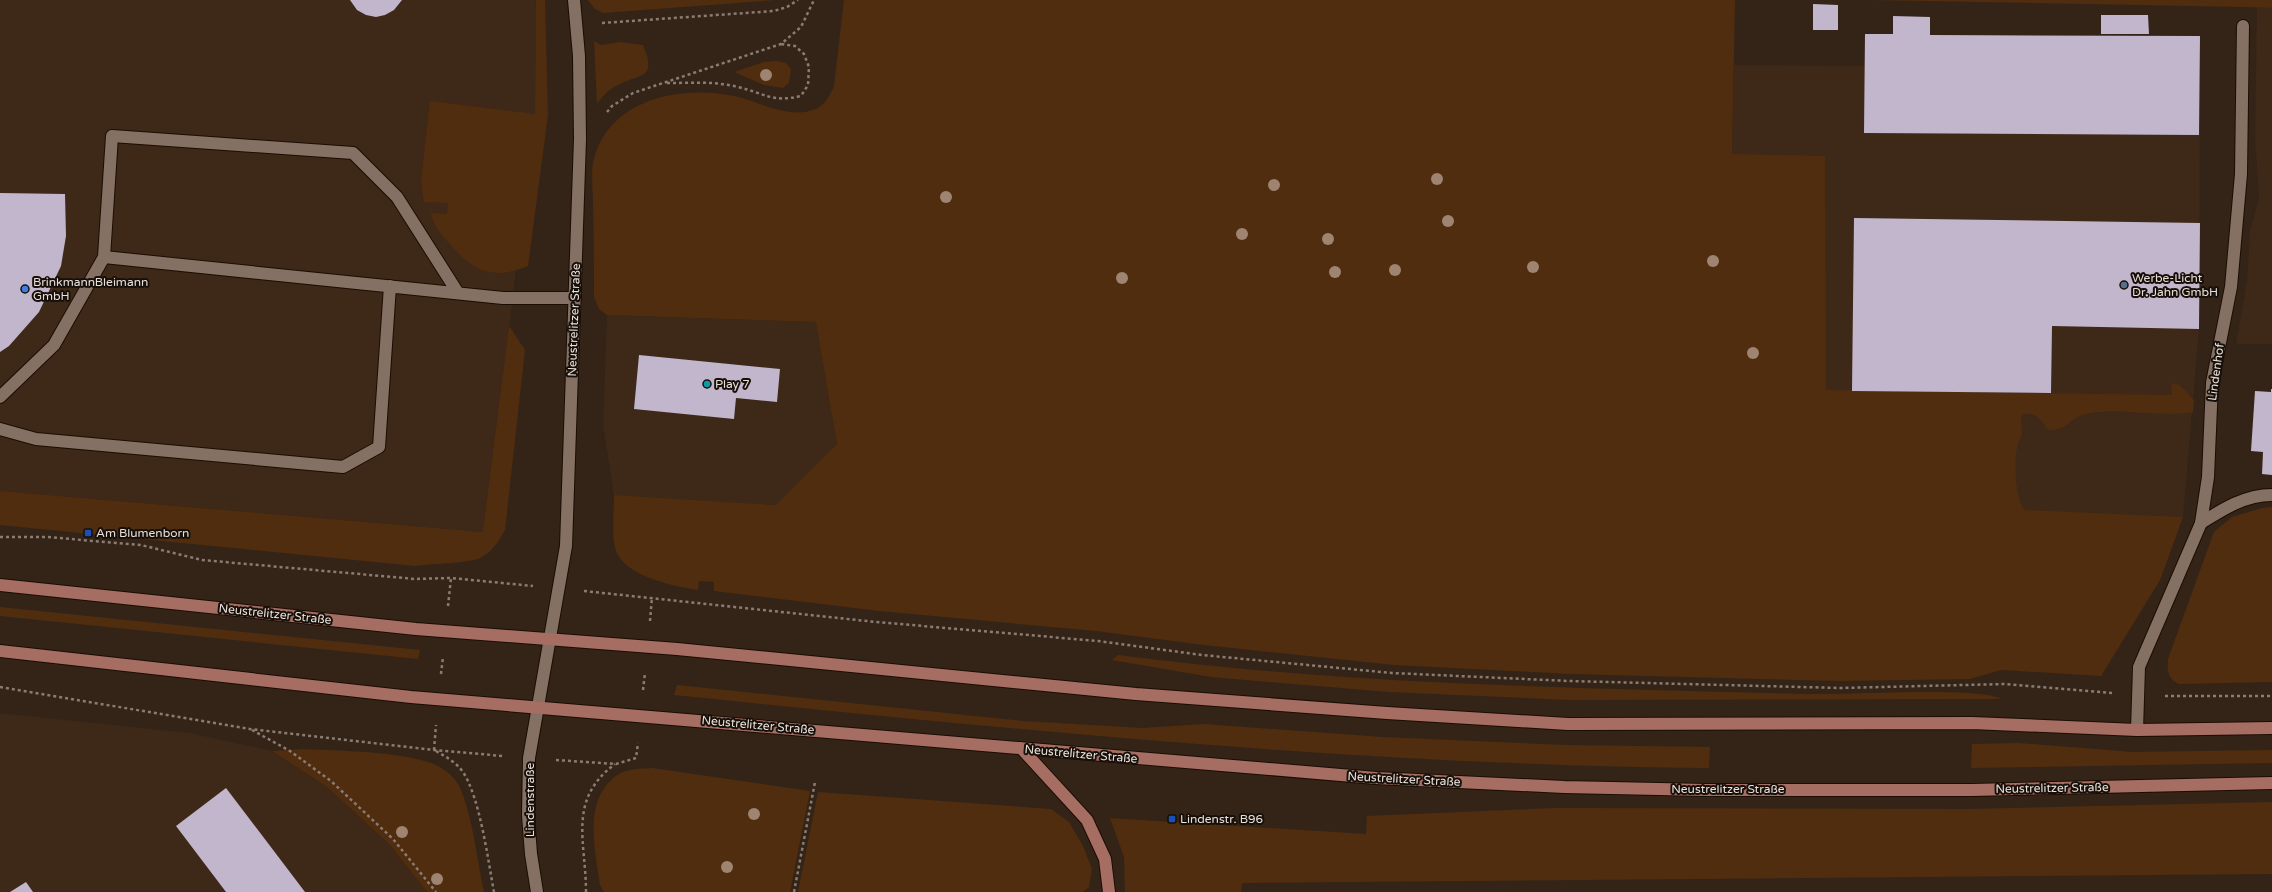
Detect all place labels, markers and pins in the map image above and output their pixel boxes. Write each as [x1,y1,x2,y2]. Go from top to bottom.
place label: Werbe-Licht Dr. Jahn GmbH [2132,271,2218,299]
place label: BrinkmannBleimann GmbH [33,275,148,303]
marker: Werbe-Licht Dr. Jahn GmbH [2119,280,2129,290]
marker: BrinkmannBleimann GmbH [20,284,30,294]
place label: Play 7 [715,377,750,391]
marker: Play 7 [702,379,712,389]
place label: Am Blumenborn [96,526,189,540]
marker: Am Blumenborn [83,528,93,538]
place label: Lindenstr. B96 [1180,812,1263,826]
marker: Lindenstr. B96 [1167,814,1177,824]

